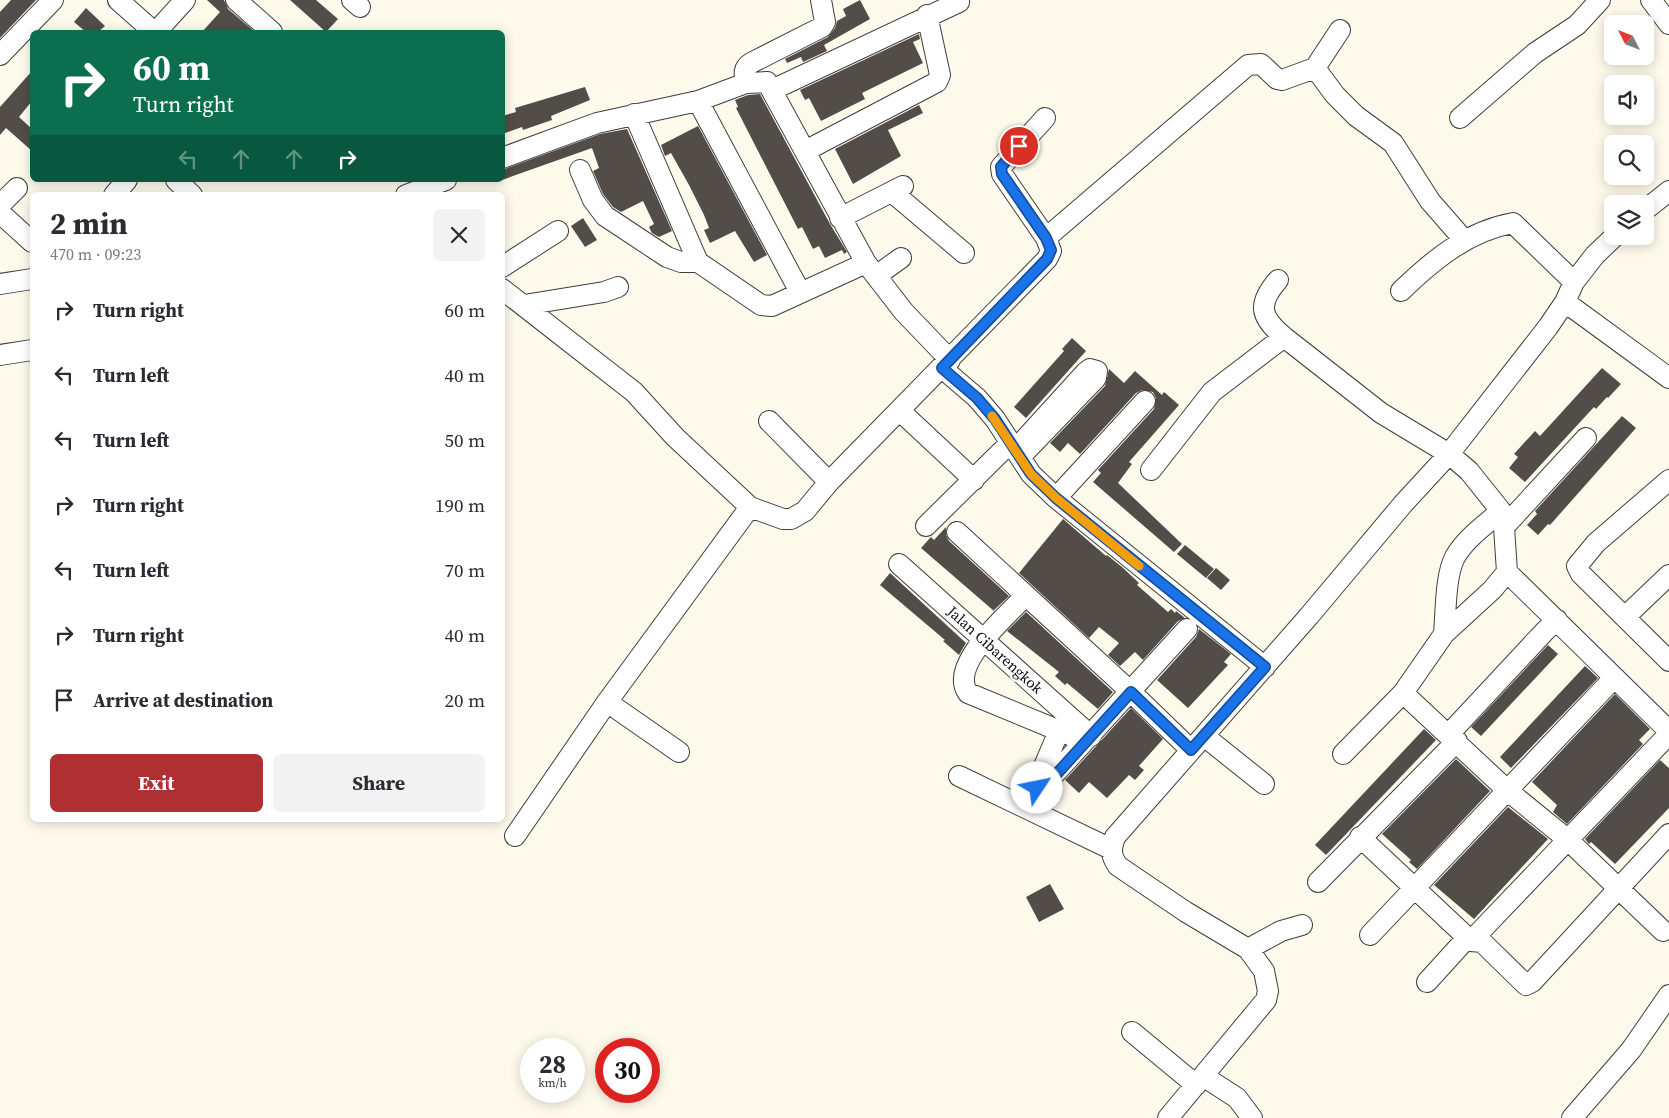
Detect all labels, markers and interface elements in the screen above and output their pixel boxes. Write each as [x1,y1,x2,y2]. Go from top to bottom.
north arrow [1604,15,1654,65]
map controls [1604,15,1654,245]
text: 60 m [133,44,210,92]
icon: right [50,50,115,115]
button: sound [1604,75,1654,125]
text: Turn right [133,89,234,119]
pin [998,125,1040,167]
icon: arrive [1005,132,1033,160]
button: search [1604,135,1654,185]
icon: left [174,145,202,173]
icon: ahead [227,145,255,173]
icon: ahead [280,145,308,173]
icon: right [333,145,361,173]
button: layers [1604,195,1654,245]
text: 2 min [50,203,128,244]
button: close [433,209,485,261]
text: 470 m · 09:23 [50,243,141,265]
icon: right [50,296,78,324]
text: Turn right [93,297,184,323]
text: 60 m [444,297,485,323]
icon: left [50,361,78,389]
text: Turn left [93,362,169,388]
text: 40 m [444,362,485,388]
icon: left [50,426,78,454]
text: Turn left [93,427,169,453]
text: 50 m [444,427,485,453]
icon: right [50,491,78,519]
text: Turn right [93,492,184,518]
text: 190 m [435,492,485,518]
icon: left [50,556,78,584]
text: Turn left [93,557,169,583]
text: 70 m [444,557,485,583]
street label: Jalan Cibarengkok [942,600,1048,699]
icon: right [50,621,78,649]
text: Turn right [93,622,184,648]
text: 40 m [444,622,485,648]
icon: arrive [50,686,78,714]
text: Arrive at destination [93,687,273,713]
text: 20 m [444,687,485,713]
button: Exit [50,754,263,812]
button: Share [273,754,485,812]
position arrow [1010,761,1062,813]
speed limit sign: 30 [595,1038,660,1103]
text: 28 [539,1047,566,1081]
text: km/h [538,1075,567,1091]

